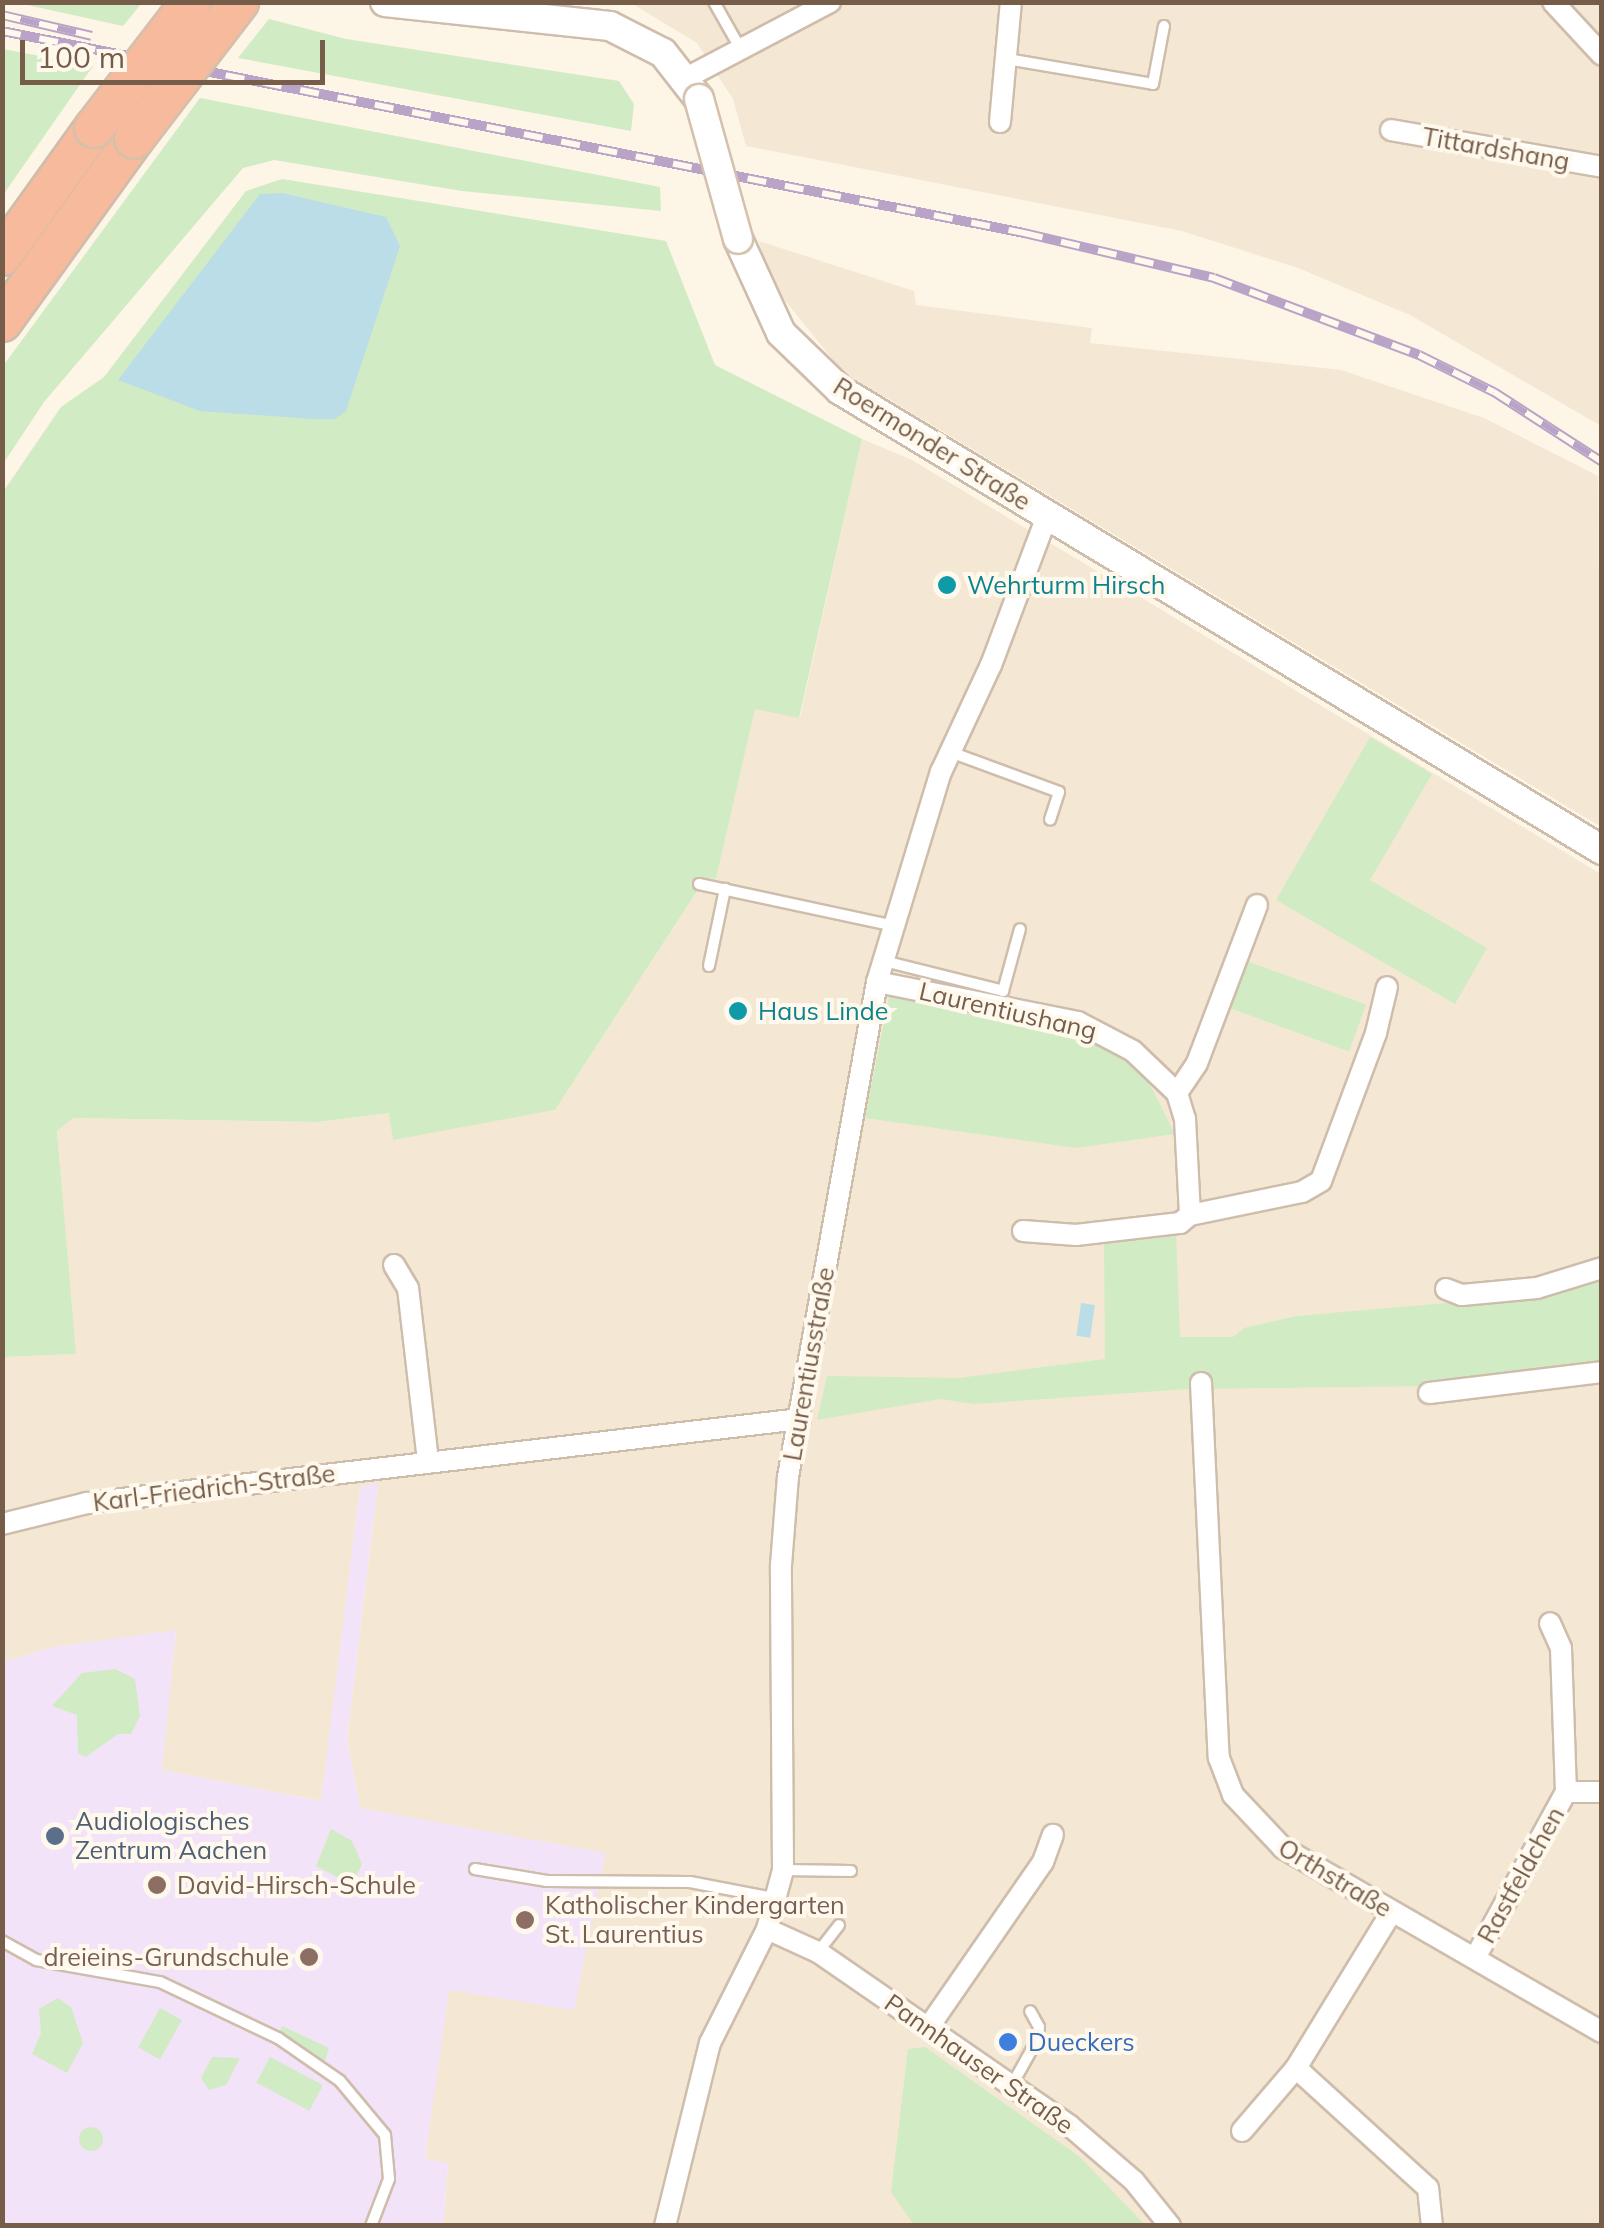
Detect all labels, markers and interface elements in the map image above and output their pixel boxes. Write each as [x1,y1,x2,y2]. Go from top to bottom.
scale bar [25,20,330,82]
text: 100 m [37,38,125,76]
street label: Tittardshang [1420,121,1572,177]
street label: Roermonder Straße [828,371,1036,517]
place label: Wehrturm Hirsch [967,570,1166,600]
marker: Wehrturm Hirsch [936,574,958,596]
street label: Laurentiushang [916,976,1100,1046]
place label: Haus Linde [758,996,888,1026]
marker: Haus Linde [727,1000,749,1022]
street label: Laurentiusstraße [777,1265,841,1463]
street label: Karl-Friedrich-Straße [91,1458,337,1518]
street label: Rastfeldchen [1471,1802,1571,1948]
place label: Audiologisches Zentrum Aachen [75,1807,267,1866]
marker: Audiologisches Zentrum Aachen [44,1825,66,1847]
street label: Orthstraße [1273,1832,1397,1924]
place label: David-Hirsch-Schule [177,1870,416,1900]
marker: David-Hirsch-Schule [146,1874,168,1896]
place label: Katholischer Kindergarten St. Laurentius [545,1891,845,1950]
marker: Katholischer Kindergarten St. Laurentius [514,1909,536,1931]
place label: dreieins-Grundschule [43,1942,289,1972]
marker: dreieins-Grundschule [298,1946,320,1968]
street label: Pannhauser Straße [879,1988,1079,2140]
place label: Dueckers [1028,2027,1135,2057]
marker: Dueckers [997,2031,1019,2053]

